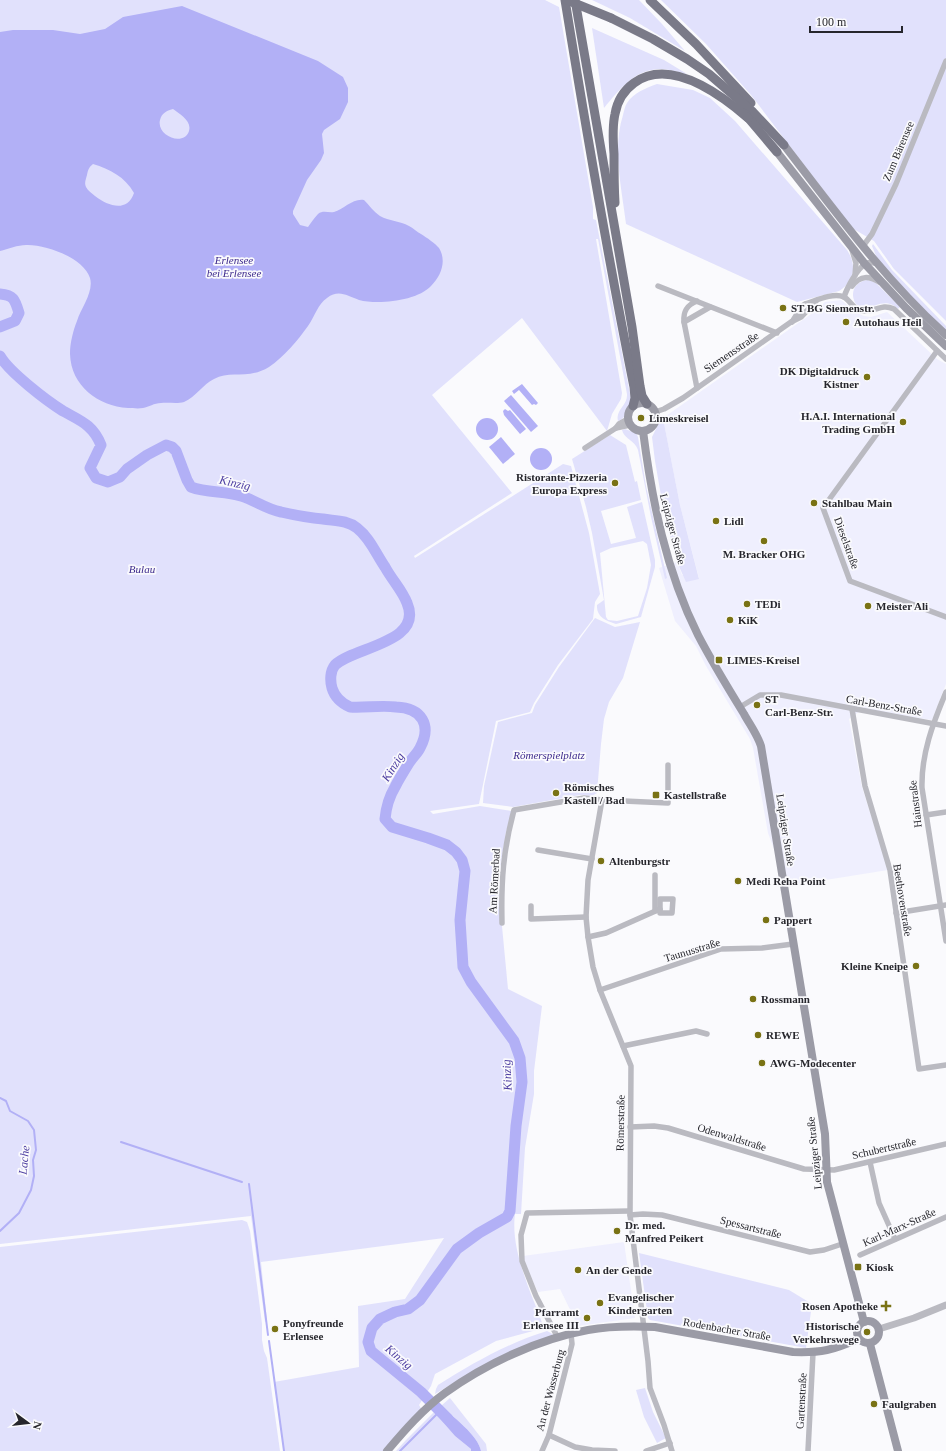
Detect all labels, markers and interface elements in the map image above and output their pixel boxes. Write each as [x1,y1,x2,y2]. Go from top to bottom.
scale bar [810,8,902,34]
text: 100 m [816,15,847,29]
street label: Zum Bärensee [880,119,916,183]
park label: Erlensee bei Erlensee [207,254,261,279]
place label: ST BG Siemenstr. [791,302,875,314]
marker: ST BG Siemenstr. [778,303,788,313]
place label: Autohaus Heil [854,316,922,328]
marker: Autohaus Heil [841,317,851,327]
street label: Siemensstraße [701,329,761,375]
place label: DK Digitaldruck Kistner [780,365,860,390]
marker: DK Digitaldruck Kistner [862,372,872,382]
place label: H.A.I. International Trading GmbH [801,410,895,435]
place label: Limeskreisel [649,412,709,424]
marker: Limeskreisel [636,413,646,423]
marker: H.A.I. International Trading GmbH [898,417,908,427]
place label: Ristorante-Pizzeria Europa Express [516,471,608,496]
water label: Kinzig [217,472,252,493]
marker: Ristorante-Pizzeria Europa Express [610,478,620,488]
street label: Leipziger Straße [658,492,688,566]
place label: Stahlbau Main [822,497,892,509]
marker: Stahlbau Main [809,498,819,508]
place label: Lidl [724,515,744,527]
street label: Dieselstraße [832,515,862,571]
marker: Lidl [711,516,721,526]
marker: M. Bracker OHG [759,536,769,546]
place label: M. Bracker OHG [723,548,806,560]
park label: Bulau [129,563,156,575]
place label: TEDi [755,598,781,610]
marker: TEDi [742,599,752,609]
place label: Meister Ali [876,600,928,612]
marker: Meister Ali [863,601,873,611]
place label: KiK [738,614,759,626]
marker: KiK [725,615,735,625]
place label: LIMES-Kreisel [727,654,800,666]
marker: LIMES-Kreisel [714,655,724,665]
street label: Carl-Benz-Straße [845,692,923,718]
place label: ST Carl-Benz-Str. [765,693,834,718]
marker: ST Carl-Benz-Str. [752,700,762,710]
park label: Römerspielplatz [512,749,585,761]
water label: Kinzig [378,750,407,785]
street label: Hainstraße [906,780,924,828]
place label: Römisches Kastell / Bad [564,781,625,806]
marker: Römisches Kastell / Bad [551,788,561,798]
place label: Kastellstraße [664,789,726,801]
marker: Kastellstraße [651,790,661,800]
street label: Leipziger Straße [774,793,798,867]
street label: Am Römerbad [486,848,502,914]
place label: Altenburgstr [609,855,670,867]
marker: Altenburgstr [596,856,606,866]
street label: Beethovenstraße [891,863,915,937]
place label: Medi Reha Point [746,875,826,887]
marker: Medi Reha Point [733,876,743,886]
place label: Pappert [774,914,812,926]
marker: Pappert [761,915,771,925]
street label: Taunusstraße [663,936,722,964]
place label: Kleine Kneipe [841,960,908,972]
marker: Kleine Kneipe [911,961,921,971]
place label: Rossmann [761,993,810,1005]
marker: Rossmann [748,994,758,1004]
place label: REWE [766,1029,800,1041]
marker: REWE [753,1030,763,1040]
place label: AWG-Modecenter [770,1057,856,1069]
marker: AWG-Modecenter [757,1058,767,1068]
water label: Kinzig [499,1059,515,1092]
street label: Römerstraße [614,1095,626,1151]
street label: Leipziger Straße [804,1116,824,1190]
street label: Odenwaldstraße [696,1121,768,1153]
street label: Schubertstraße [851,1135,917,1161]
water label: Lache [15,1144,33,1176]
street label: Karl-Marx-Straße [861,1205,938,1249]
street label: Spessartstraße [719,1214,783,1240]
place label: Dr. med. Manfred Peikert [625,1219,704,1244]
marker: Dr. med. Manfred Peikert [612,1226,622,1236]
place label: Kiosk [866,1261,894,1273]
marker: Kiosk [853,1262,863,1272]
place label: An der Gende [586,1264,652,1276]
marker: An der Gende [573,1265,583,1275]
place label: Evangelischer Kindergarten [608,1291,674,1316]
marker: Evangelischer Kindergarten [595,1298,605,1308]
place label: Rosen Apotheke [802,1300,878,1312]
marker: Rosen Apotheke [881,1301,891,1311]
place label: Pfarramt Erlensee III [523,1306,579,1331]
marker: Pfarramt Erlensee III [582,1313,592,1323]
street label: Rodenbacher Straße [682,1315,772,1343]
place label: Ponyfreunde Erlensee [283,1317,343,1342]
place label: Historische Verkehrswege [793,1320,859,1345]
marker: Ponyfreunde Erlensee [270,1324,280,1334]
marker: Historische Verkehrswege [862,1327,872,1337]
water label: Kinzig [382,1341,416,1372]
street label: An der Wasserburg [533,1347,567,1432]
street label: Gartenstraße [794,1373,808,1429]
place label: Faulgraben [882,1398,936,1410]
marker: Faulgraben [869,1399,879,1409]
north arrow [8,1403,48,1443]
text: N [31,1420,44,1431]

